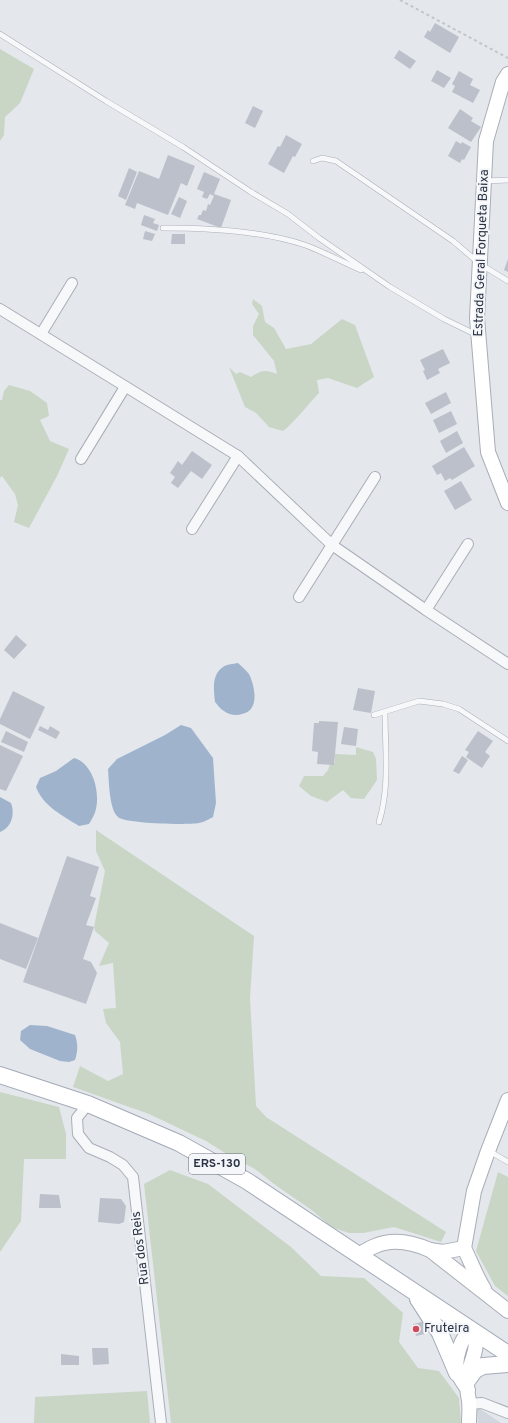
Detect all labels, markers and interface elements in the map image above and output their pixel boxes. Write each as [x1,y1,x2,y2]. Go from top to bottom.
street label: Estrada Geral Forqueta Baixa [471,169,493,337]
road number: ERS-130 [189,1154,245,1174]
street label: Rua dos Reis [129,1210,153,1286]
place label: Fruteira [424,1321,469,1337]
marker: Fruteira [411,1324,421,1334]

